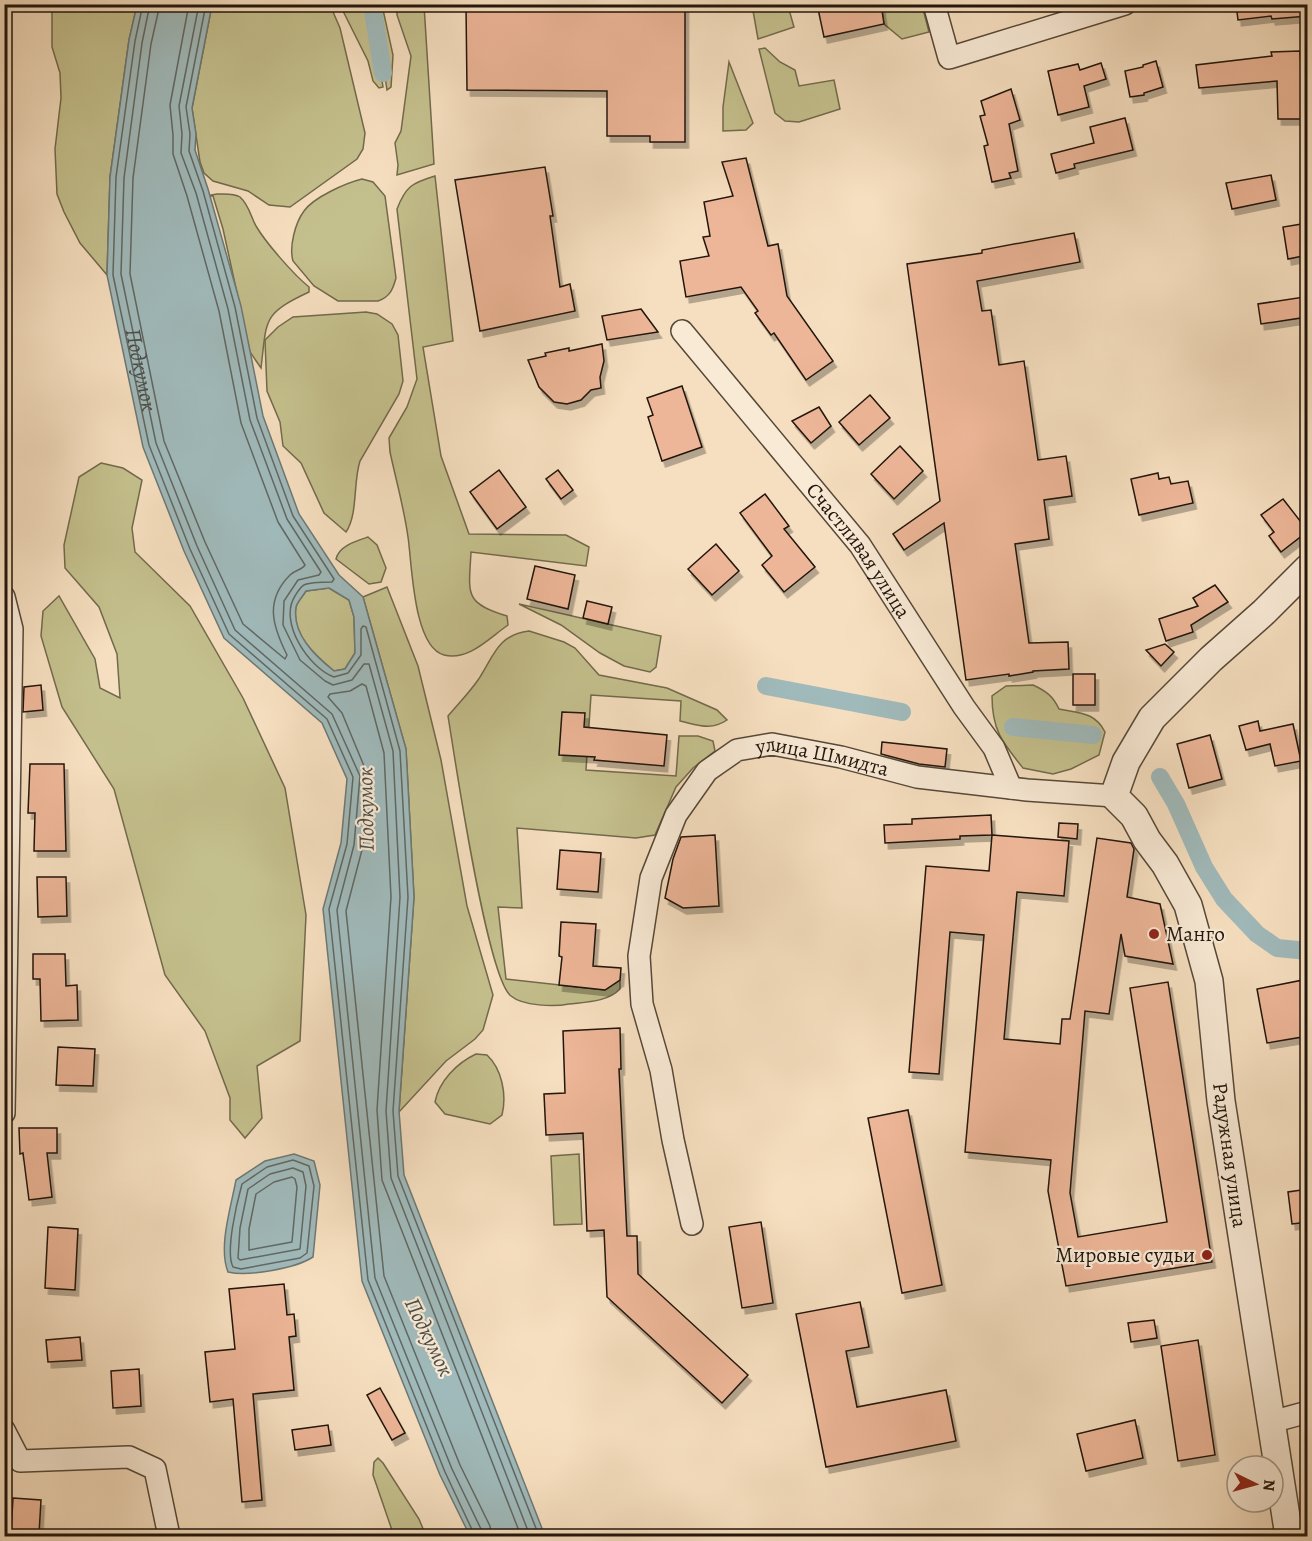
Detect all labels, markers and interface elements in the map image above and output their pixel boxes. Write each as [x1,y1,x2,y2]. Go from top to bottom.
water label: Подкумок [118,326,164,414]
street label: Счастливая улица [800,477,918,624]
street label: улица Шмидта [752,730,892,783]
water label: Подкумок [350,767,382,851]
place label: Манго [1166,920,1225,948]
marker: Манго [1147,927,1161,941]
street label: Радужная улица [1206,1081,1254,1230]
place label: Мировые судьи [1055,1241,1195,1269]
marker: Мировые судьи [1200,1248,1214,1262]
water label: Подкумок [397,1293,461,1381]
north arrow [1225,1454,1285,1514]
text: N [1257,1478,1280,1492]

